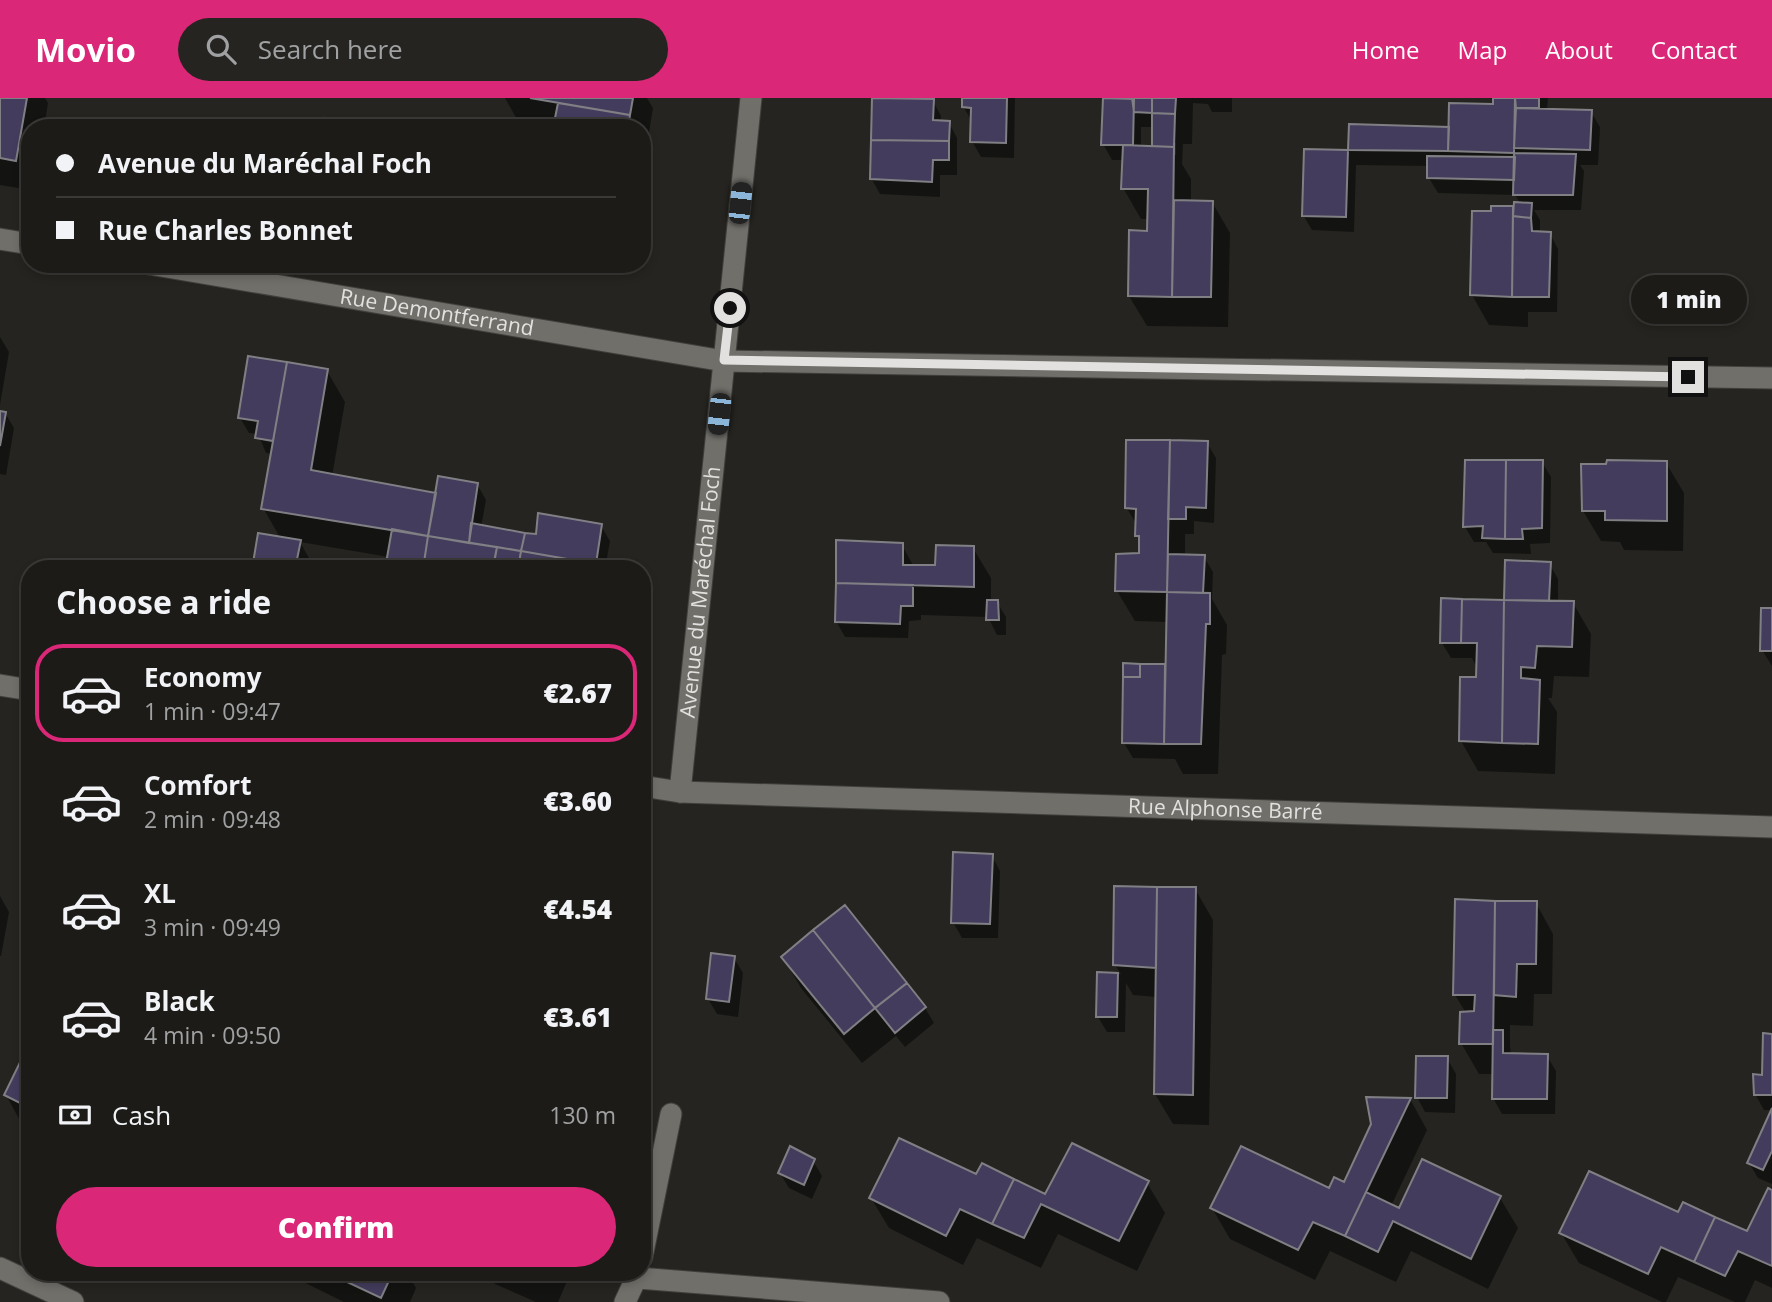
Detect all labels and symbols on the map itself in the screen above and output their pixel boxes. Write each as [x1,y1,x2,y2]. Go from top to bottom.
car [728,181,753,225]
callout: 1 min [1630,275,1746,324]
street label: Rue Demontferrand [338,281,536,342]
route start [714,292,746,324]
route end [1672,361,1704,393]
car [707,392,732,436]
street label: Avenue du Maréchal Foch [673,465,726,719]
street label: Rue Alphonse Barré [1128,791,1323,826]

